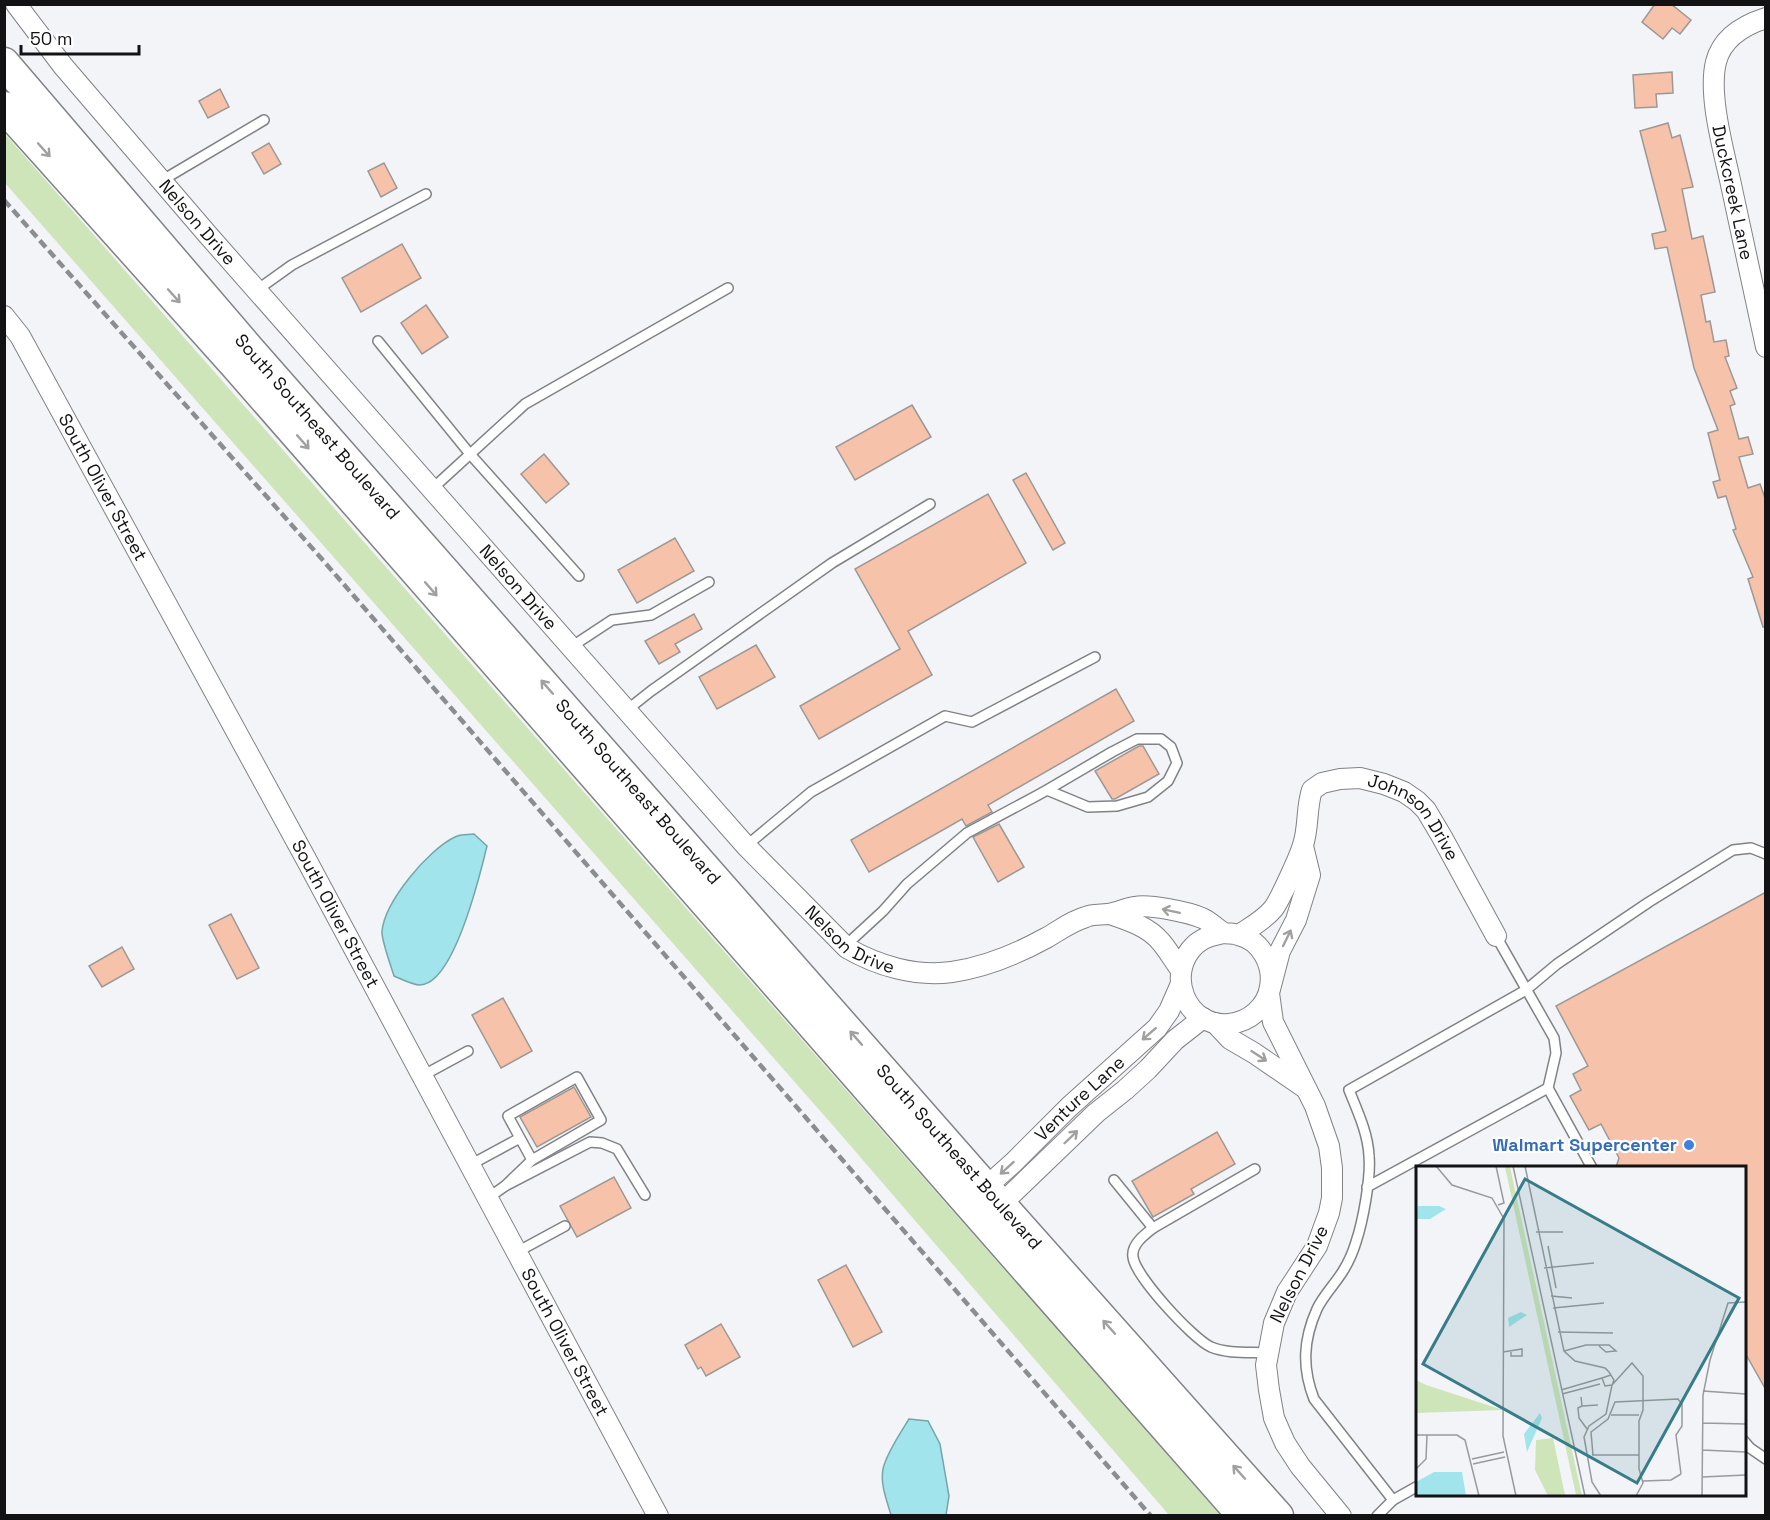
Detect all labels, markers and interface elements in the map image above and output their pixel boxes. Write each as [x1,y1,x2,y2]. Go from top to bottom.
scale bar [21,18,140,56]
text: 50 m [30,27,72,50]
street label: Duckcreek Lane [1707,123,1759,262]
one-way arrow [37,142,51,157]
street label: Nelson Drive [154,174,241,270]
one-way arrow [167,288,181,303]
street label: South Southeast Boulevard [230,329,405,524]
street label: South Oliver Street [54,409,153,565]
one-way arrow [296,434,310,449]
street label: Nelson Drive [475,539,562,635]
one-way arrow [424,581,438,596]
one-way arrow [540,679,553,695]
street label: South Southeast Boulevard [551,694,726,889]
street label: Johnson Drive [1365,768,1464,864]
street label: South Oliver Street [287,836,385,992]
street label: Nelson Drive [800,900,897,978]
one-way arrow [1162,905,1182,916]
one-way arrow [1282,929,1293,947]
one-way arrow [1141,1028,1157,1041]
one-way arrow [849,1030,862,1046]
street label: Venture Lane [1030,1051,1129,1146]
one-way arrow [1250,1051,1267,1063]
street label: South Southeast Boulevard [871,1059,1047,1254]
one-way arrow [1064,1130,1079,1145]
place label: Walmart Supercenter [1492,1133,1677,1156]
marker: Walmart Supercenter [1682,1138,1696,1152]
one-way arrow [1000,1161,1015,1175]
inset map [1416,1166,1746,1496]
street label: Nelson Drive [1264,1221,1333,1326]
street label: South Oliver Street [516,1264,614,1420]
one-way arrow [1102,1320,1116,1335]
one-way arrow [1232,1465,1246,1480]

